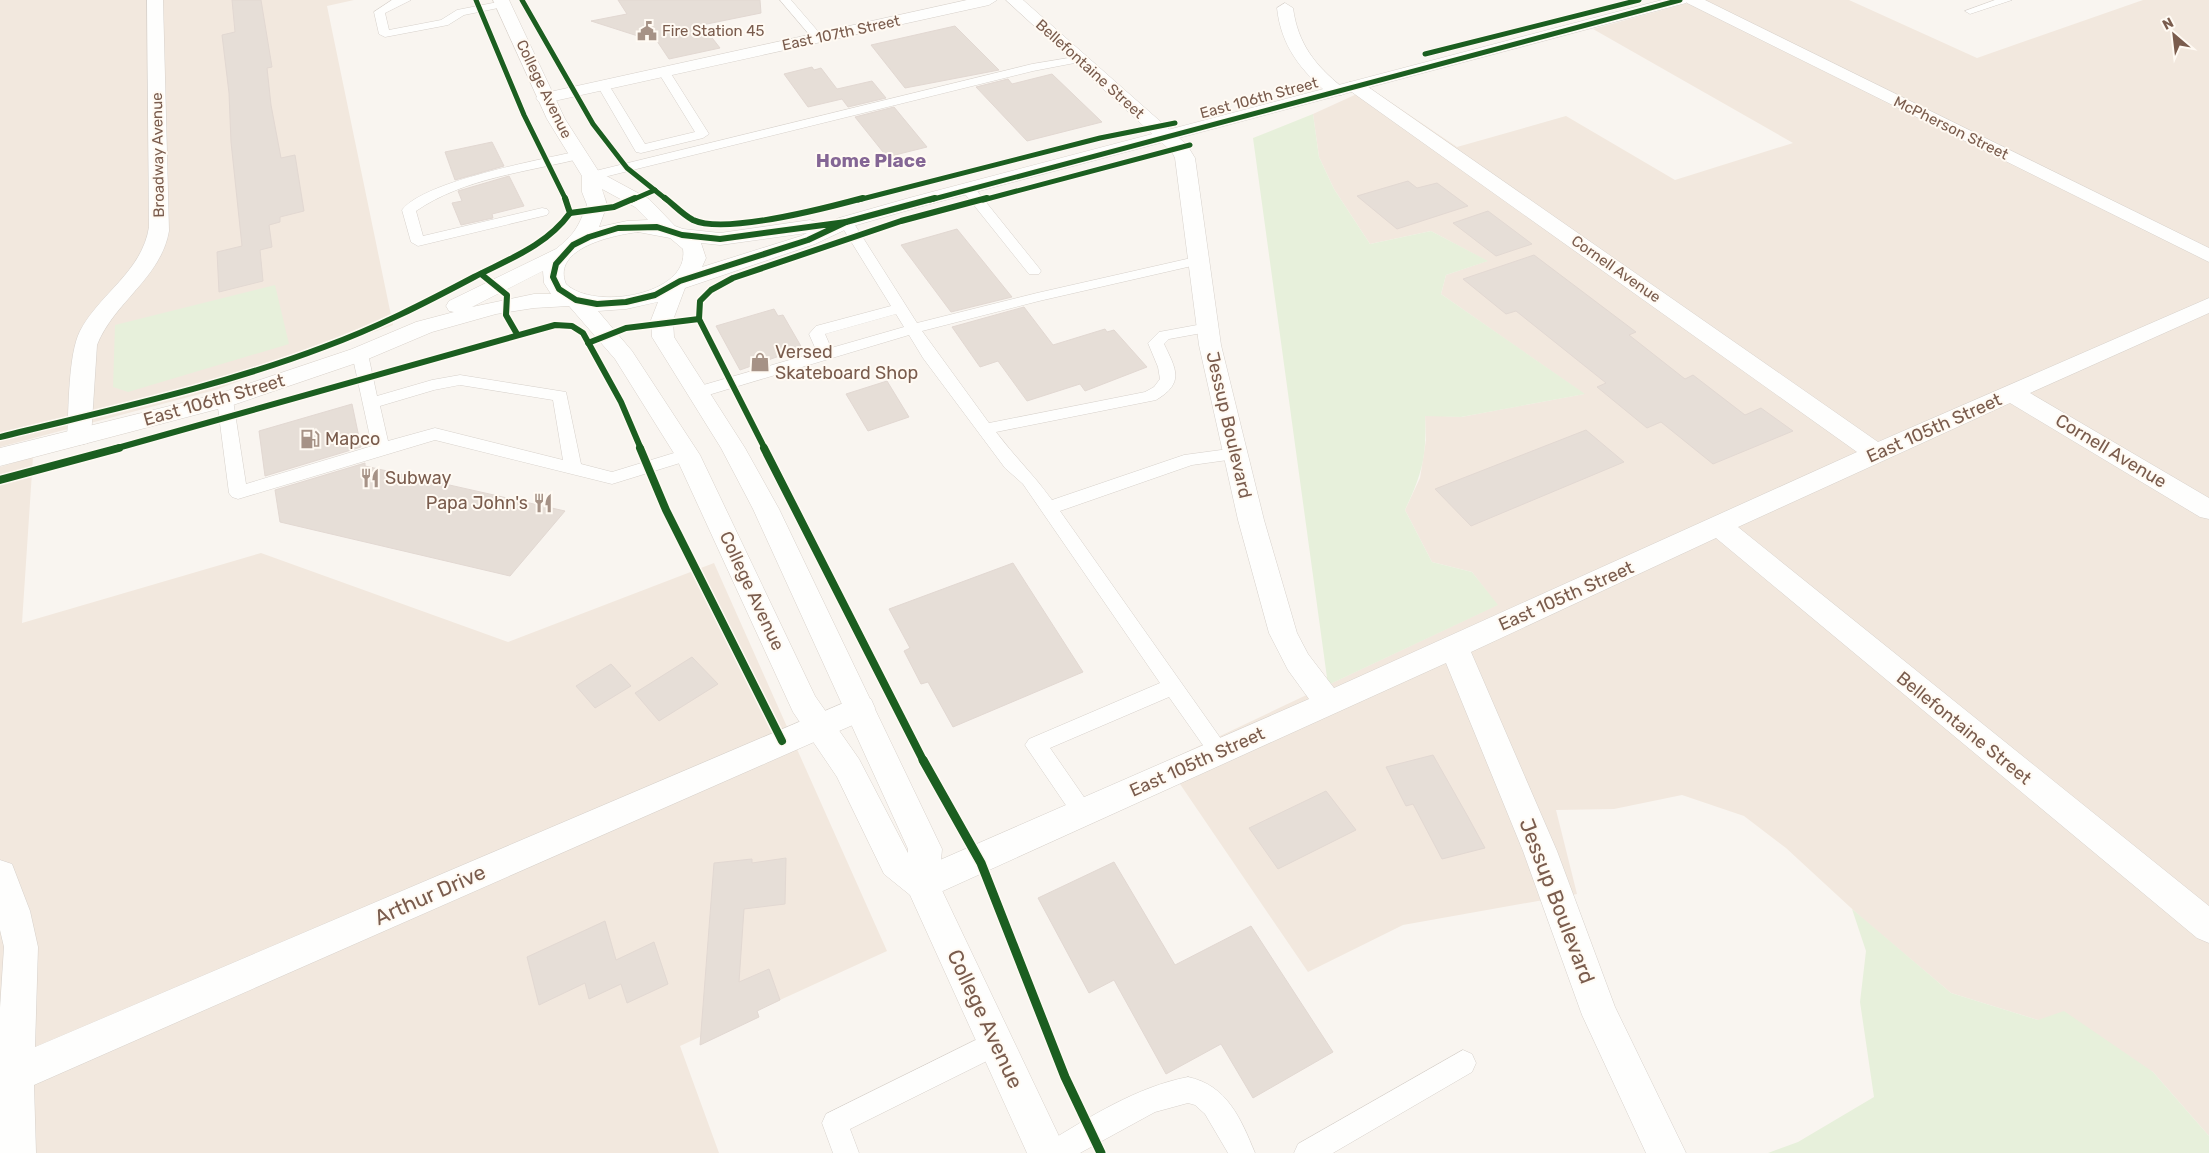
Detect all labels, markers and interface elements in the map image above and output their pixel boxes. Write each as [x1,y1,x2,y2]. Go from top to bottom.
north arrow [2149,10,2199,60]
street label: East 107th Street [780,12,902,54]
text: N [2160,14,2177,34]
street label: Bellefontaine Street [1032,16,1148,122]
public building icon: Fire Station 45 [636,20,658,42]
place label: Fire Station 45 [662,22,765,40]
street label: College Avenue [512,37,576,141]
street label: East 106th Street [1198,74,1320,122]
street label: Broadway Avenue [148,92,168,218]
street label: McPherson Street [1891,92,2011,164]
district label: Home Place [816,149,926,172]
street label: Cornell Avenue [1568,232,1664,306]
place label: Versed Skateboard Shop [775,341,918,384]
street label: Jessup Boulevard [1201,349,1257,501]
shop icon: Versed Skateboard Shop [749,351,771,373]
street label: East 106th Street [141,369,287,431]
street label: East 105th Street [1863,388,2005,468]
street label: Cornell Avenue [2051,409,2171,493]
fuel station icon: Mapco [299,428,321,450]
place label: Mapco [325,428,380,450]
restaurant icon: Subway [359,467,381,489]
place label: Subway [385,467,451,489]
place label: Papa John's [426,492,528,514]
restaurant icon: Papa John's [532,492,554,514]
street label: College Avenue [715,528,789,654]
street label: East 105th Street [1495,556,1637,636]
street label: Bellefontaine Street [1892,667,2036,789]
street label: East 105th Street [1126,722,1268,802]
street label: Jessup Boulevard [1514,815,1601,987]
street label: Arthur Drive [370,859,489,930]
street label: College Avenue [942,945,1029,1092]

